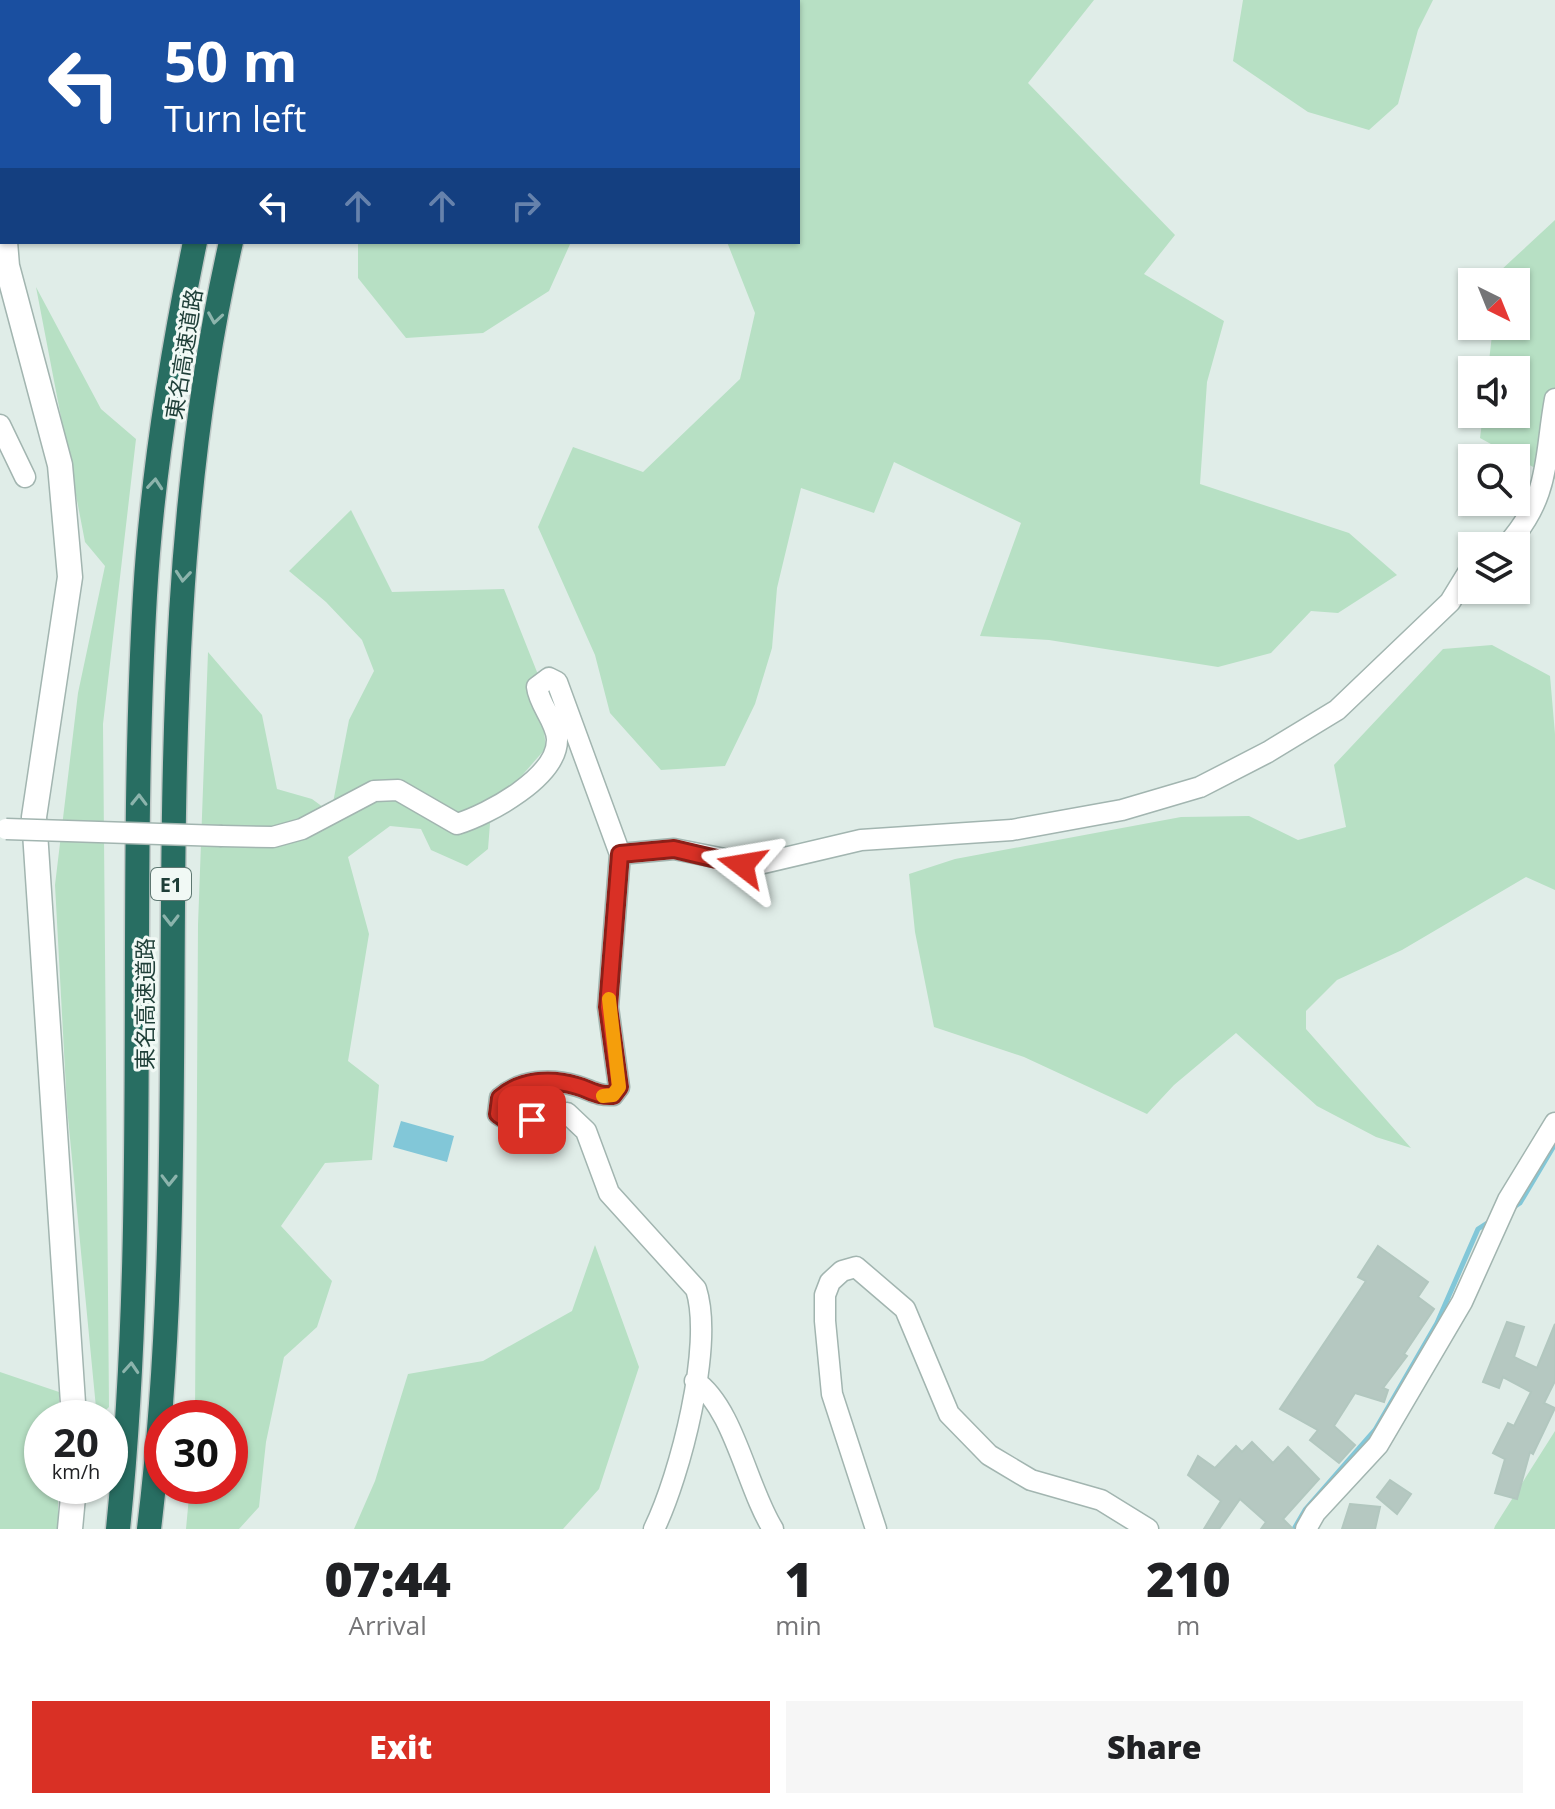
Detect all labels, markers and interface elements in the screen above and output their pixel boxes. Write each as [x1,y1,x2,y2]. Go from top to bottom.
text: 50 m [164,22,298,98]
icon: left [32,32,136,136]
text: Turn left [164,94,306,143]
icon: left [252,184,296,228]
icon: ahead [336,184,380,228]
icon: ahead [420,184,464,228]
icon: right [504,184,548,228]
north arrow [1458,268,1530,340]
map controls [1458,268,1530,604]
street label: 東名高速道路 [158,286,208,422]
one-way arrow [207,311,224,325]
button: sound [1458,356,1530,428]
button: search [1458,444,1530,516]
one-way arrow [146,477,163,490]
button: layers [1458,532,1530,604]
one-way arrow [175,570,192,583]
one-way arrow [130,793,148,806]
position arrow [700,823,784,907]
road number: E1 [151,868,191,900]
one-way arrow [162,914,180,927]
street label: 東名高速道路 [129,938,159,1070]
pin [498,1086,566,1154]
icon: arrive [510,1098,554,1142]
one-way arrow [160,1174,178,1187]
one-way arrow [122,1361,139,1374]
speed limit sign: 30 [144,1400,248,1504]
text: 20 [53,1414,99,1469]
text: km/h [52,1458,100,1485]
text: 07:44 [324,1546,451,1611]
text: 1 [784,1546,813,1611]
text: 210 [1146,1546,1231,1611]
text: Arrival [348,1607,427,1643]
text: min [775,1607,822,1643]
text: m [1176,1607,1200,1643]
button: Exit [32,1701,770,1793]
button: Share [786,1701,1523,1793]

